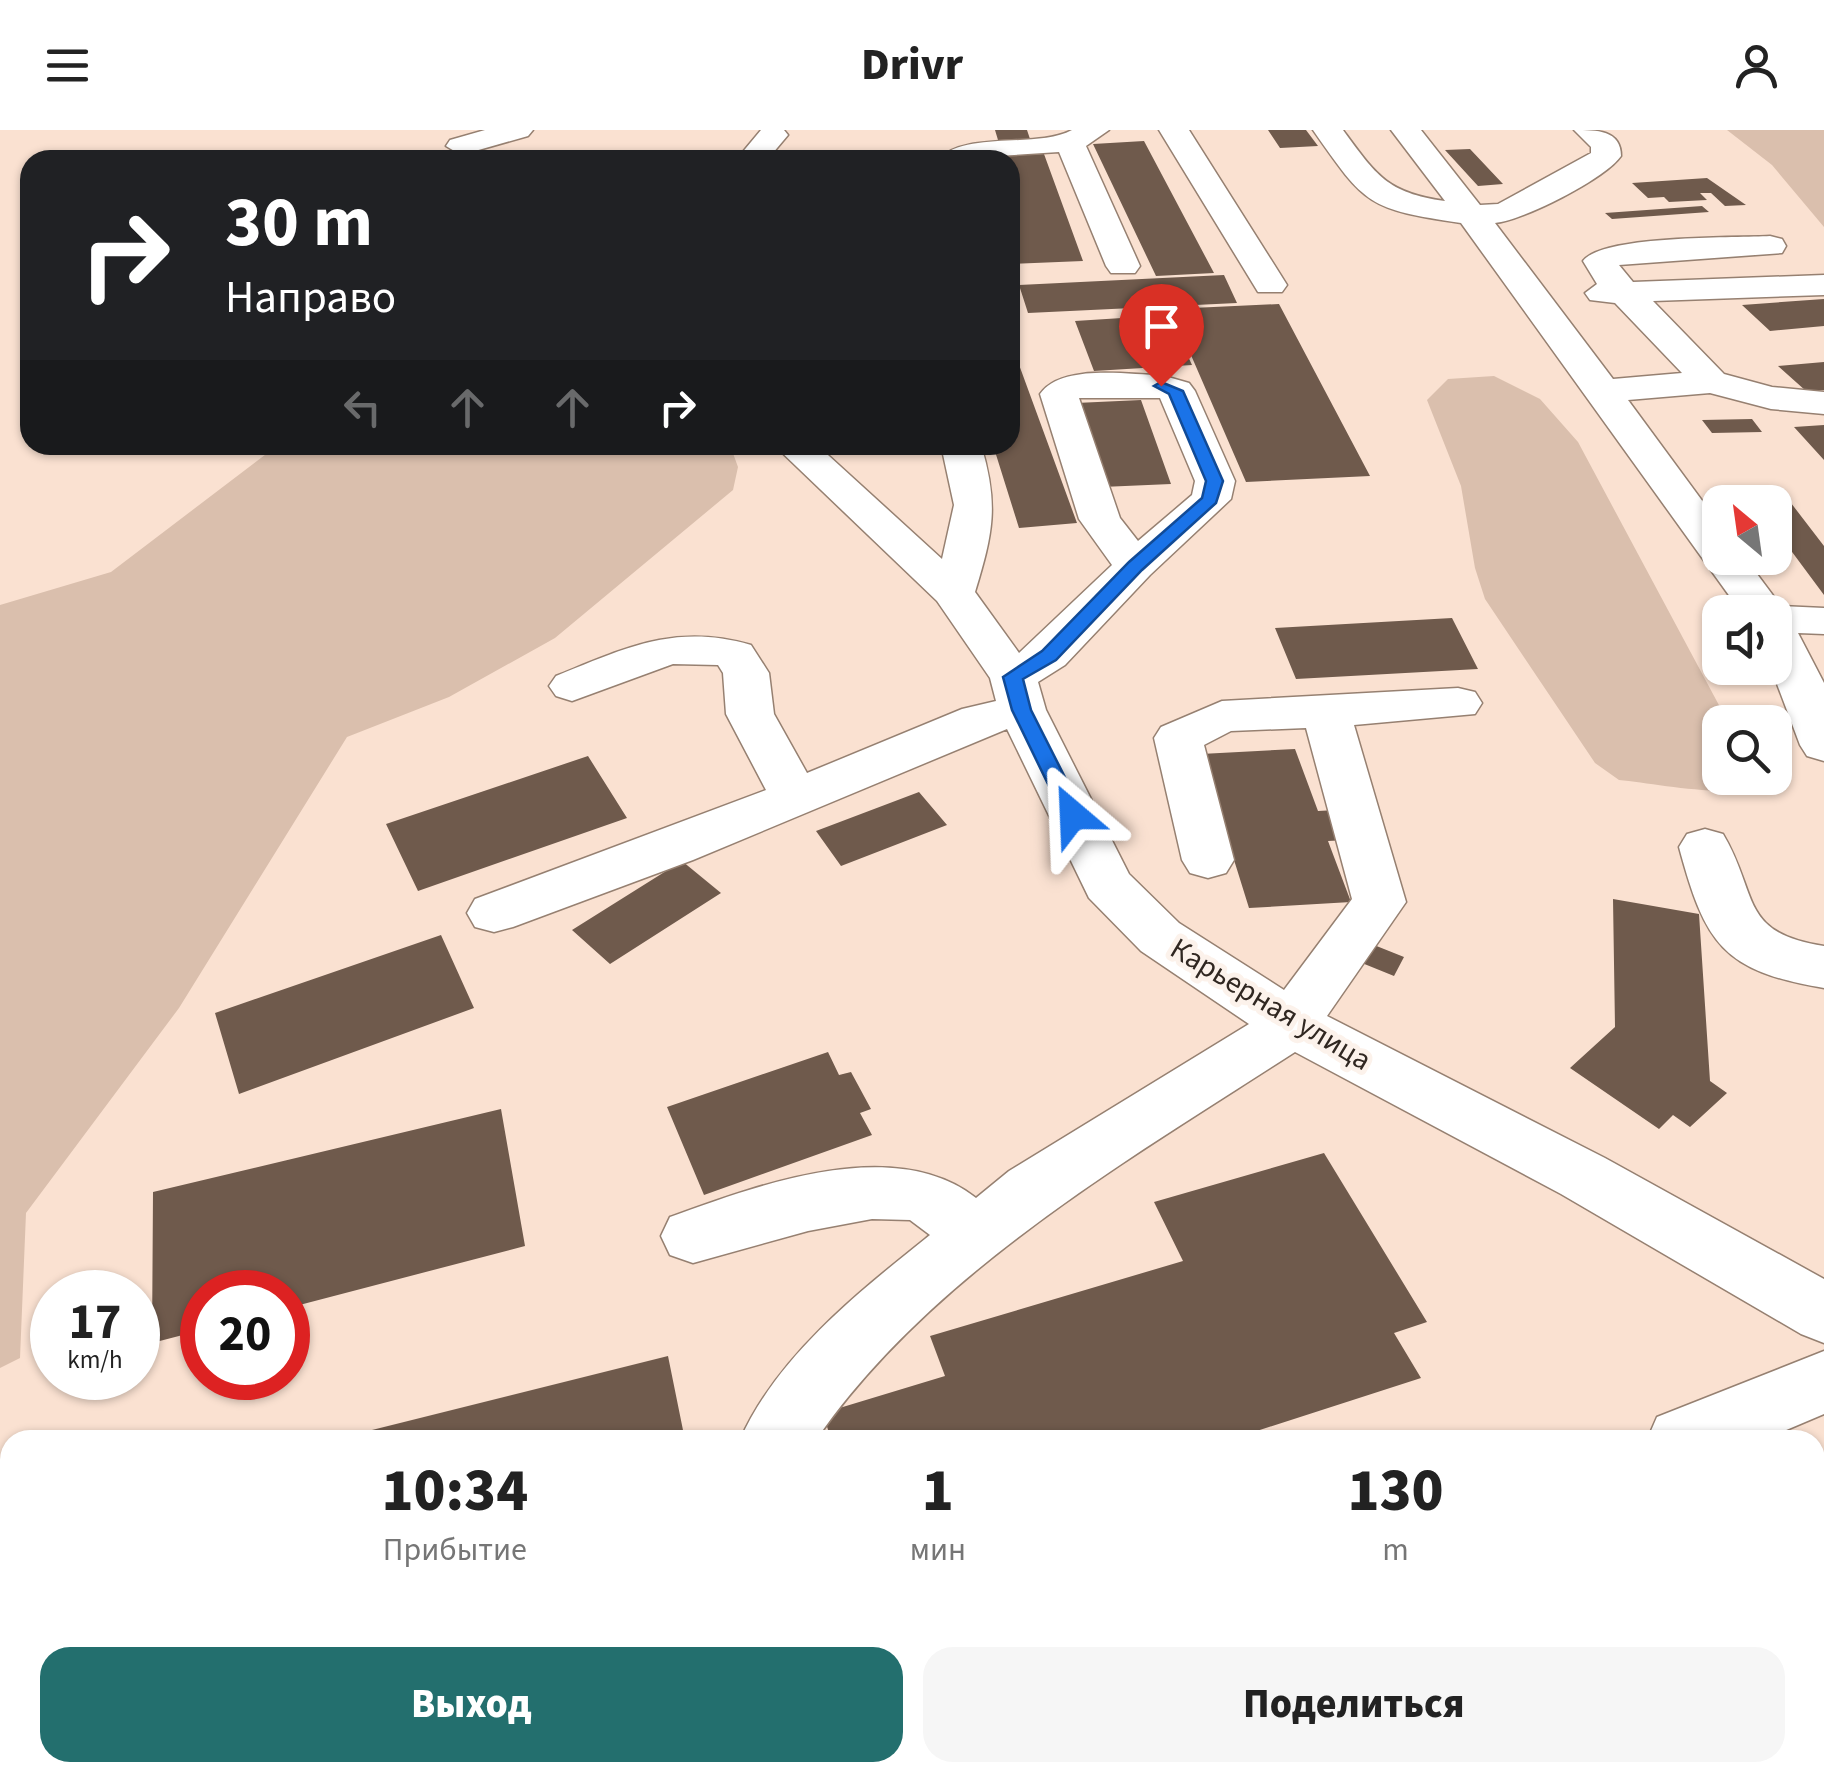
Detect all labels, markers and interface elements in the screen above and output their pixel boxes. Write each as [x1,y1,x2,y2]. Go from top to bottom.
text: Drivr [861,33,963,97]
icon: menu [40,38,95,93]
icon: person [1729,38,1784,93]
text: 30 m [225,173,373,273]
icon: right [60,190,190,320]
text: Направо [225,266,396,330]
pin [1119,284,1204,387]
icon: arrive [1134,299,1189,354]
icon: left [335,380,390,435]
icon: ahead [440,380,495,435]
icon: ahead [545,380,600,435]
icon: right [650,380,705,435]
north arrow [1702,485,1792,575]
map controls [1702,485,1792,795]
button: sound [1702,595,1792,685]
button: search [1702,705,1792,795]
position arrow [1021,763,1125,867]
street label: Карьерная улица [1162,927,1379,1081]
speed limit sign: 20 [180,1270,310,1400]
text: 17 [69,1287,121,1358]
text: km/h [67,1342,123,1378]
text: 10:34 [381,1449,528,1534]
text: 1 [922,1449,954,1534]
text: 130 [1347,1449,1444,1534]
text: Прибытие [383,1527,527,1573]
text: мин [910,1527,966,1573]
text: m [1382,1527,1409,1573]
button: Выход [40,1647,903,1762]
button: Поделиться [923,1647,1785,1762]

